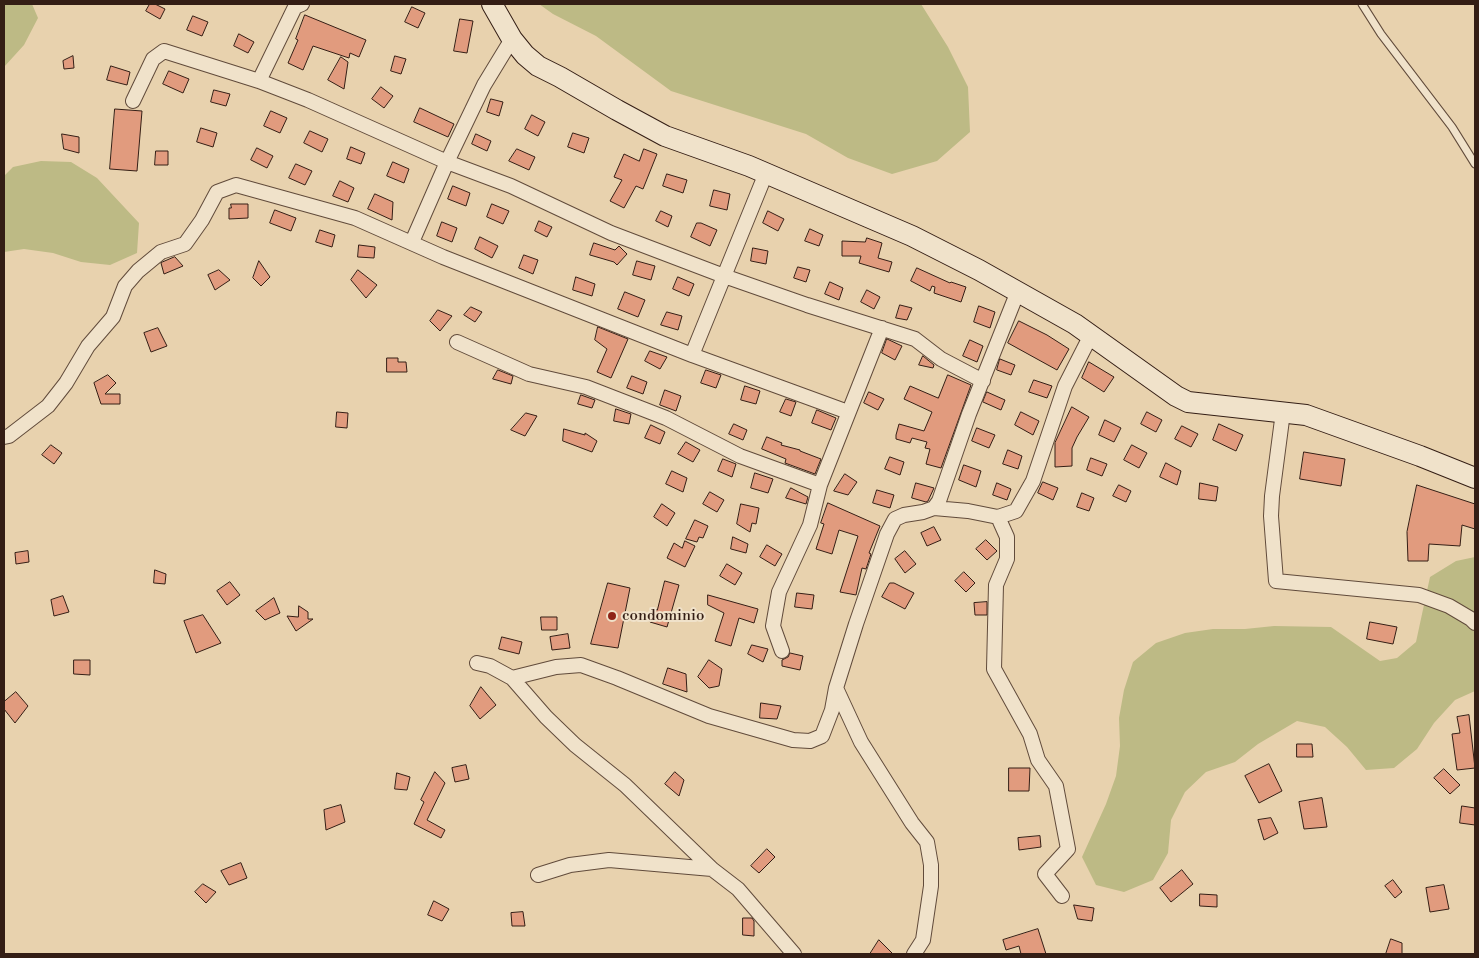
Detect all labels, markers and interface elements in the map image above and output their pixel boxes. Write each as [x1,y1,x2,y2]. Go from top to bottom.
place label: condominio [622,607,704,625]
marker: condominio [606,610,618,622]

